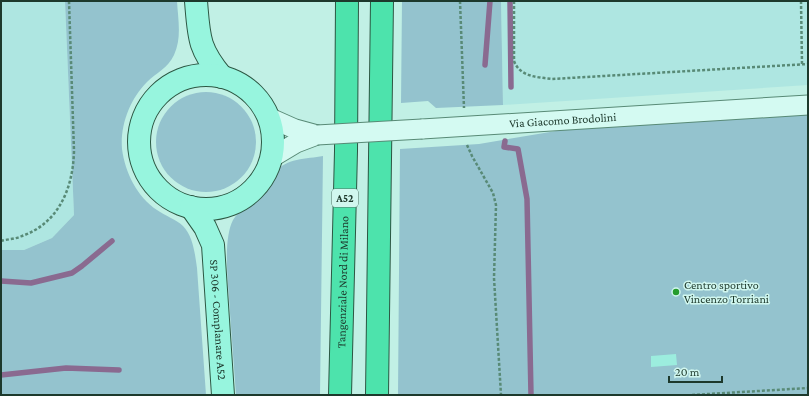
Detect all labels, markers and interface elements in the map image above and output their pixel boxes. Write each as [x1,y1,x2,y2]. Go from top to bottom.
street label: Via Giacomo Brodolini [509,110,617,131]
road number: A52 [332,189,358,207]
street label: Tangenziale Nord di Milano [334,216,351,348]
street label: SP 306 - Complanare A52 [207,259,229,381]
place label: Centro sportivo Vincenzo Torriani [684,278,769,306]
marker: Centro sportivo Vincenzo Torriani [671,287,681,297]
scale bar [669,358,722,384]
text: 20 m [675,365,700,379]

